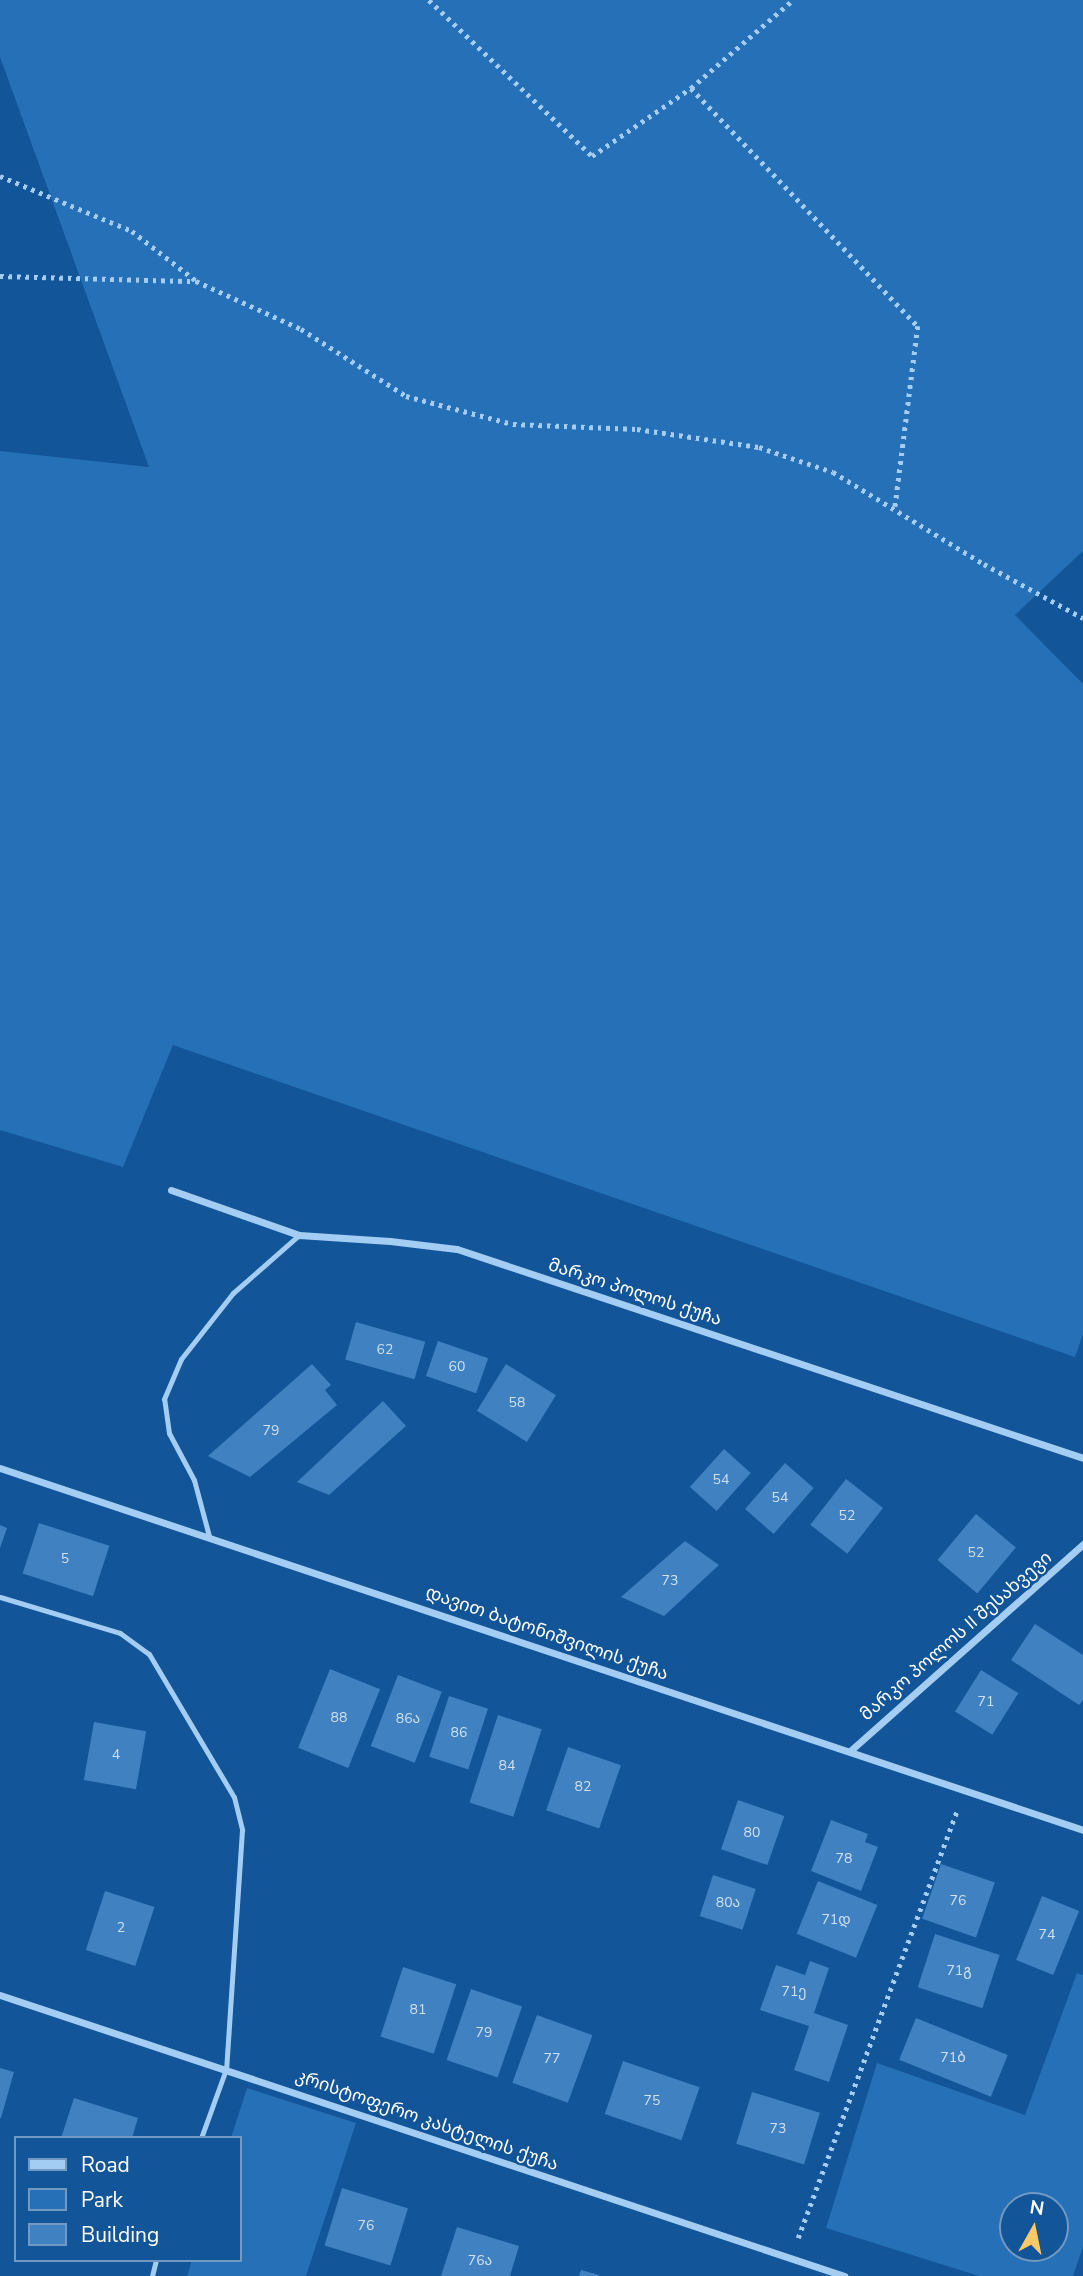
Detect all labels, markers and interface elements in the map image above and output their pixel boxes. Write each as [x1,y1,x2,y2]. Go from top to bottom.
street label: მარკო პოლოს ქუჩა [546,1254,724,1330]
house number: 62 [377,1342,393,1358]
house number: 60 [449,1359,465,1375]
house number: 58 [509,1395,525,1411]
house number: 79 [263,1423,279,1439]
house number: 54 [713,1472,729,1488]
house number: 54 [772,1490,788,1506]
house number: 52 [839,1508,855,1524]
house number: 52 [968,1545,984,1561]
street label: მარკო პოლოს II შესახვევი [856,1547,1056,1725]
house number: 5 [61,1551,69,1567]
house number: 73 [662,1573,678,1589]
street label: დავით ბატონიშვილის ქუჩა [423,1581,671,1685]
house number: 71 [978,1694,994,1710]
house number: 88 [331,1710,347,1726]
house number: 86ა [396,1711,420,1727]
house number: 86 [451,1725,467,1741]
house number: 4 [112,1747,120,1763]
house number: 84 [499,1758,515,1774]
house number: 82 [575,1779,591,1795]
house number: 80 [744,1825,760,1841]
house number: 78 [836,1851,852,1867]
house number: 76 [950,1893,966,1909]
house number: 80ა [716,1895,740,1911]
house number: 71დ [821,1912,851,1928]
house number: 2 [117,1920,125,1936]
house number: 74 [1039,1927,1055,1943]
house number: 71გ [946,1963,972,1979]
house number: 71ე [781,1984,807,2000]
house number: 81 [410,2002,426,2018]
house number: 79 [476,2025,492,2041]
house number: 71ბ [940,2050,966,2066]
house number: 77 [544,2051,560,2067]
street label: კრისტოფერო კასტელის ქუჩა [293,2065,561,2175]
house number: 75 [644,2093,660,2109]
house number: 73 [770,2121,786,2137]
legend [14,2136,242,2262]
text: Road [81,2151,130,2179]
text: Park [81,2186,123,2214]
north arrow [999,2192,1069,2262]
text: N [1028,2194,1046,2222]
house number: 76 [358,2218,374,2234]
text: Building [81,2221,159,2249]
house number: 76ა [468,2253,492,2269]

